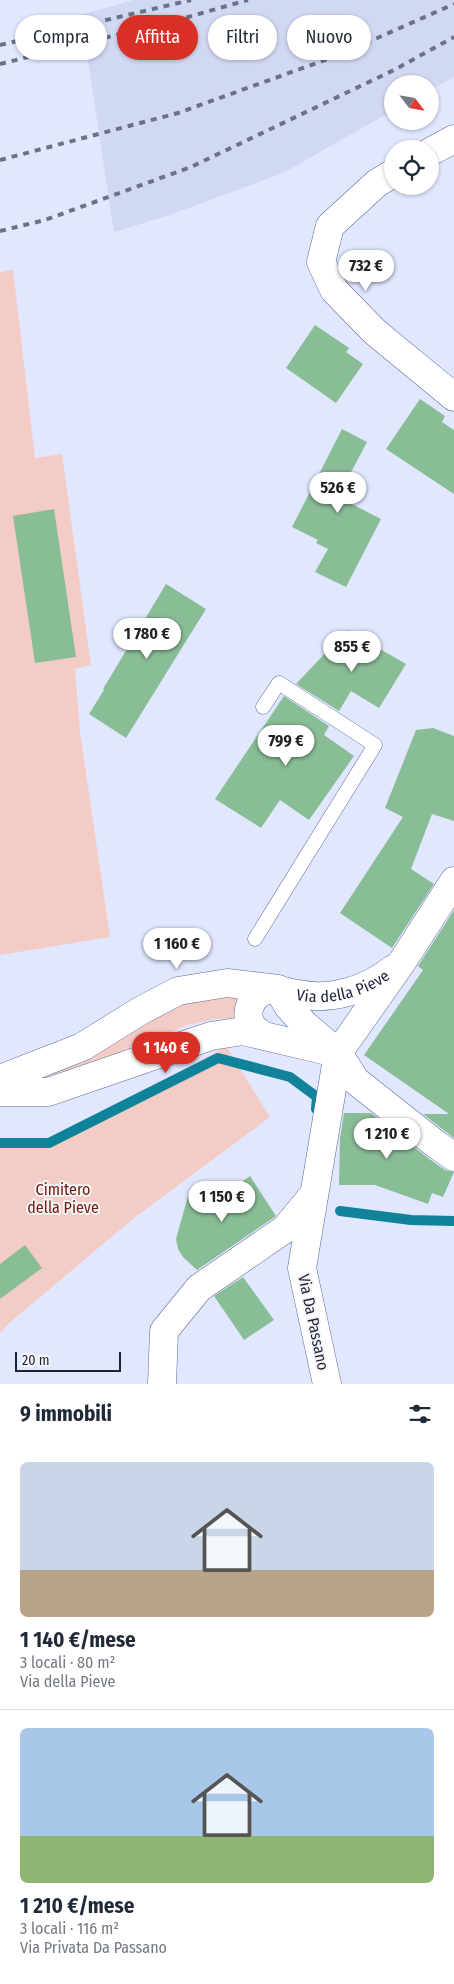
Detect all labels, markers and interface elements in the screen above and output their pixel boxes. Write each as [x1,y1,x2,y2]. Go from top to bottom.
chip: Compra [15,15,107,60]
chip: Affitta [117,15,198,60]
chip: Filtri [208,15,277,60]
chip: Nuovo [287,15,371,60]
north arrow [384,75,439,130]
map controls [384,75,439,195]
button: locate [384,140,439,195]
pin: 732 € [331,250,401,292]
text: 732 € [349,256,383,275]
pin: 526 € [303,472,373,514]
text: 526 € [320,478,356,497]
pin: 1 780 € [101,618,193,660]
text: 1 780 € [124,624,170,643]
pin: 855 € [317,630,387,673]
text: 855 € [334,637,370,656]
pin: 799 € [251,724,321,767]
text: 799 € [268,731,304,750]
pin: 1 160 € [131,928,223,970]
text: 1 160 € [154,934,200,953]
street label: Via della Pieve [295,966,393,1006]
pin: 1 140 € [120,1032,212,1074]
text: 1 140 € [143,1038,189,1057]
pin: 1 210 € [341,1118,433,1160]
text: 1 210 € [365,1124,409,1143]
park label: Cimitero della Pieve [27,1180,99,1217]
pin: 1 150 € [176,1180,268,1223]
text: 1 150 € [199,1187,245,1206]
street label: Via Da Passano [294,1272,333,1372]
scale bar [15,1349,121,1372]
text: 20 m [22,1352,50,1369]
icon: filters [406,1400,434,1428]
text: 9 immobili [20,1401,112,1427]
icon: home [182,1495,272,1585]
text: 1 140 €/mese [20,1627,136,1653]
text: 3 locali · 80 m² [20,1653,115,1672]
text: Via della Pieve [20,1672,115,1691]
icon: home [182,1760,272,1850]
text: 1 210 €/mese [20,1893,134,1919]
text: 3 locali · 116 m² [20,1919,119,1938]
text: Via Privata Da Passano [20,1938,167,1957]

